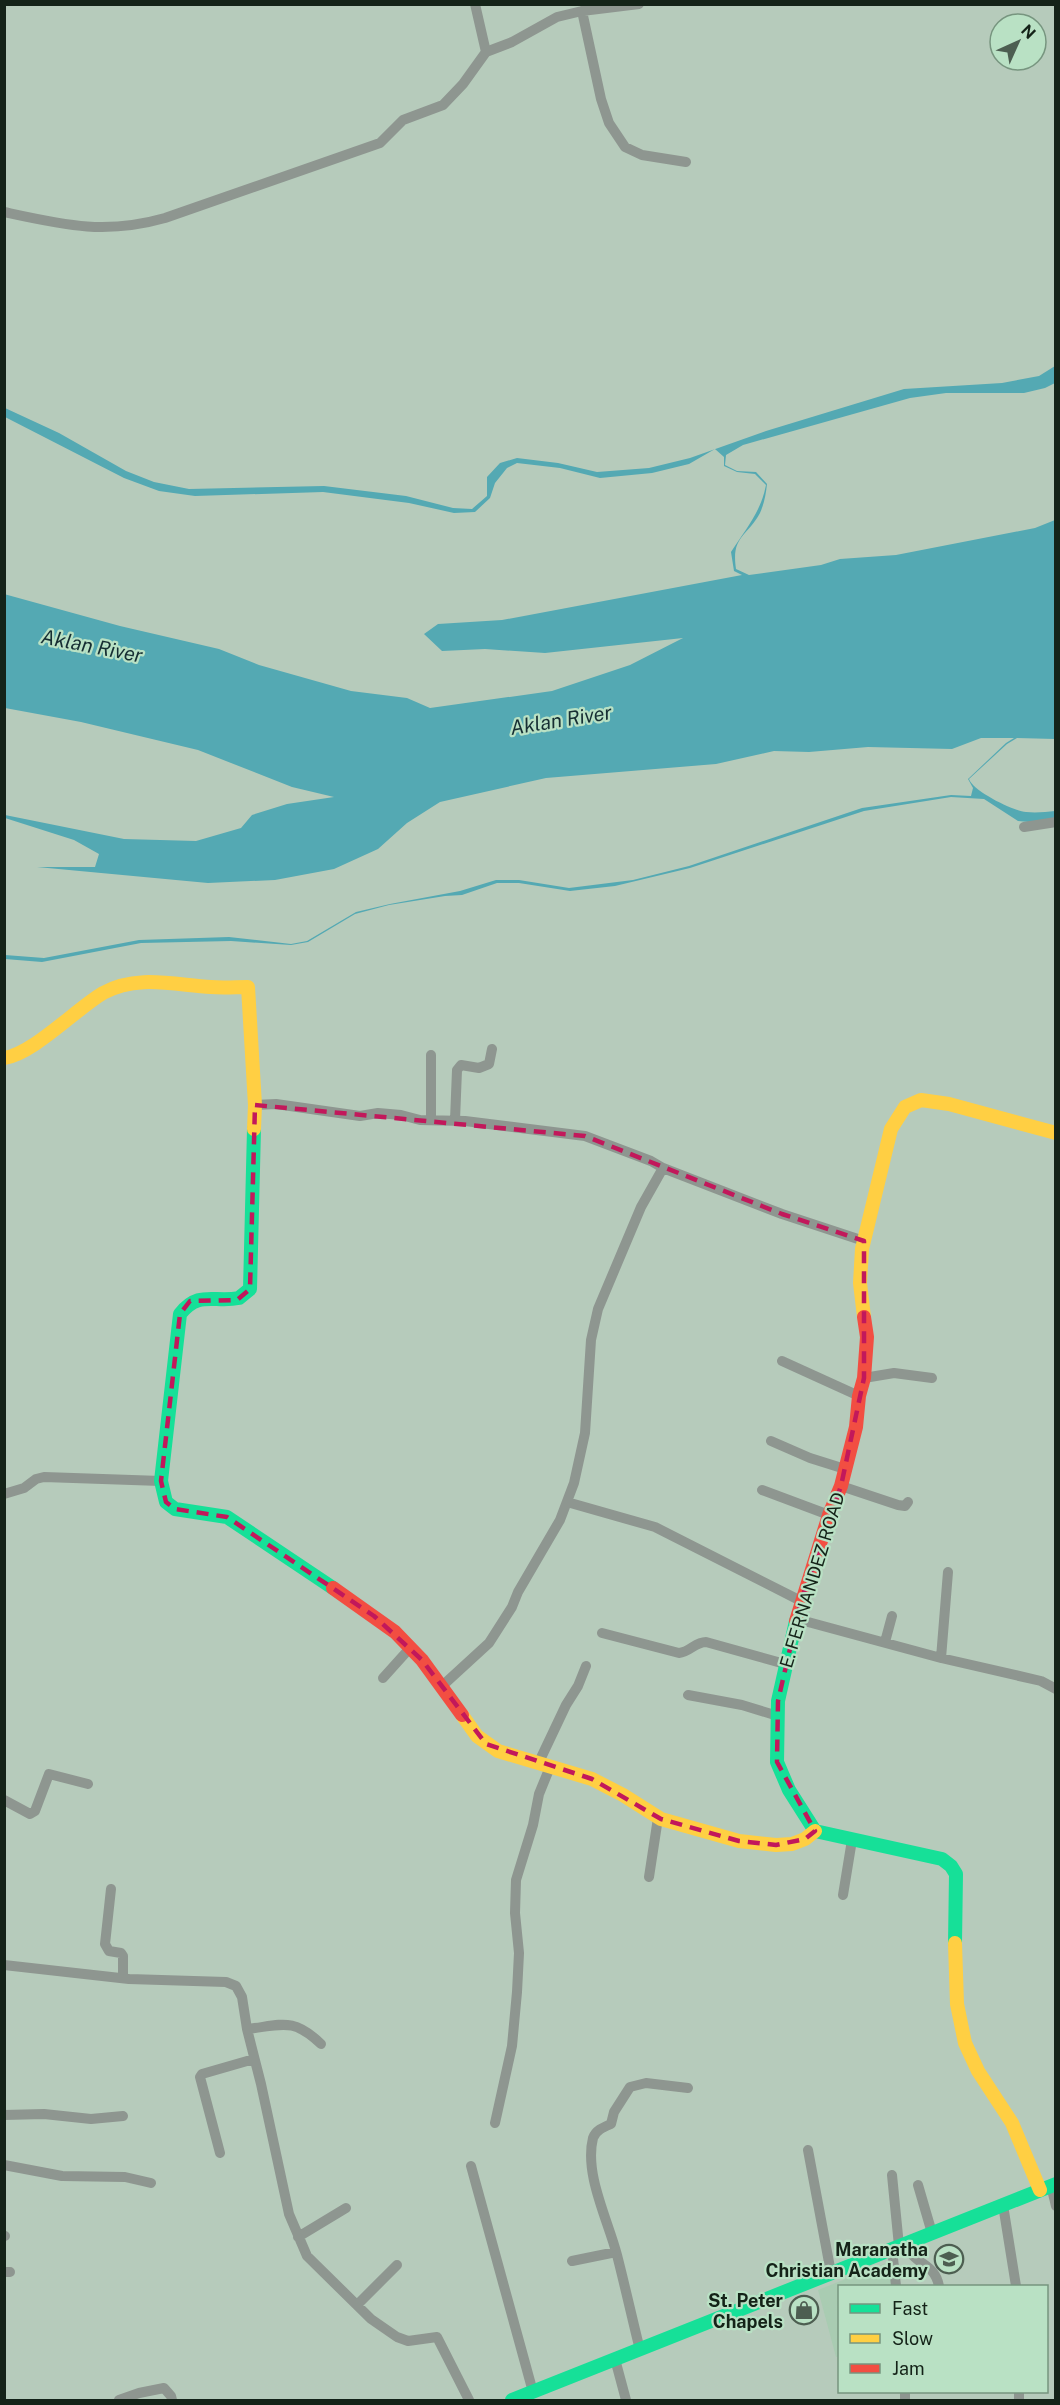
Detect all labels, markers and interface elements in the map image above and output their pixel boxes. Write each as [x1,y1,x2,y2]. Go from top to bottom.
north arrow [988,12,1048,72]
text: N [1017,21,1039,43]
water label: Aklan River [39,624,145,668]
water label: Aklan River [508,700,614,740]
street label: E. FERNANDEZ ROAD [775,1490,849,1670]
place label: Maranatha Christian Academy [766,2239,928,2281]
school or university icon: Maranatha Christian Academy [933,2243,965,2275]
legend [838,2285,1048,2393]
place label: St. Peter Chapels [708,2290,784,2332]
shop icon: St. Peter Chapels [788,2294,820,2326]
text: Fast [892,2298,928,2319]
text: Slow [892,2328,933,2349]
text: Jam [892,2358,925,2379]

